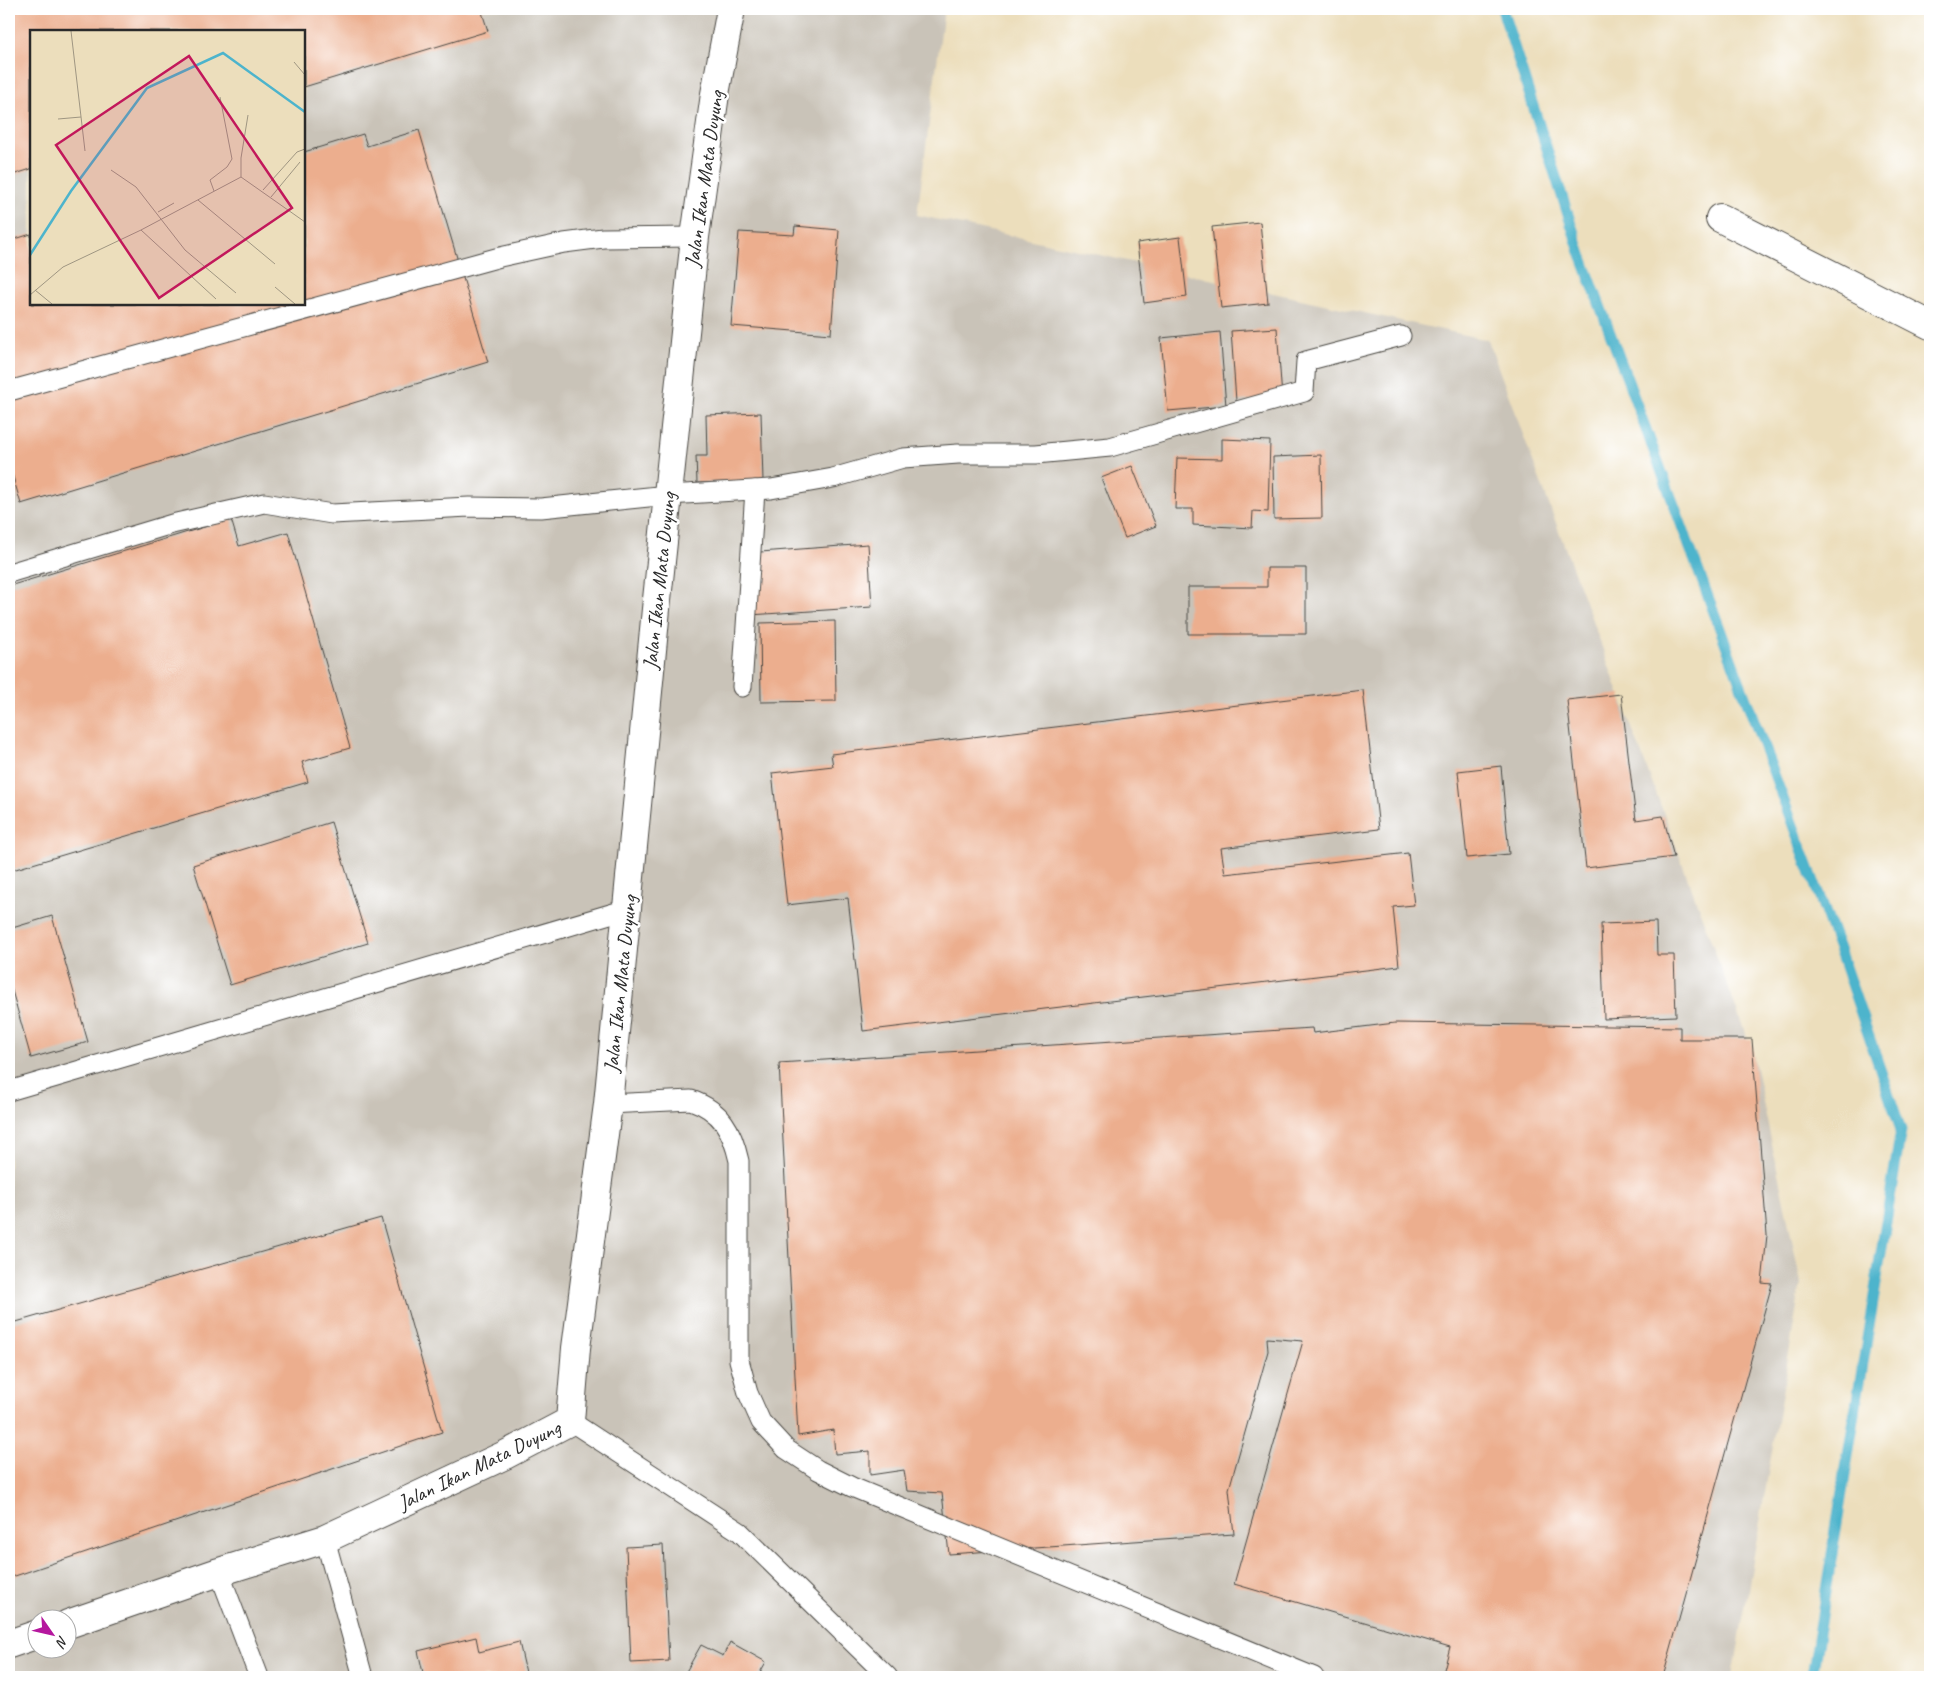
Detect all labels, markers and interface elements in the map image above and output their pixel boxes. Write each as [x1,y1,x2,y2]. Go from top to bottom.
inset map [30,30,305,305]
street label: Jalan Ikan Mata Duyung [679,88,729,270]
street label: Jalan Ikan Mata Duyung [637,490,681,672]
street label: Jalan Ikan Mata Duyung [598,893,642,1075]
street label: Jalan Ikan Mata Duyung [393,1414,566,1516]
north arrow [28,1608,78,1658]
text: N [52,1633,72,1651]

